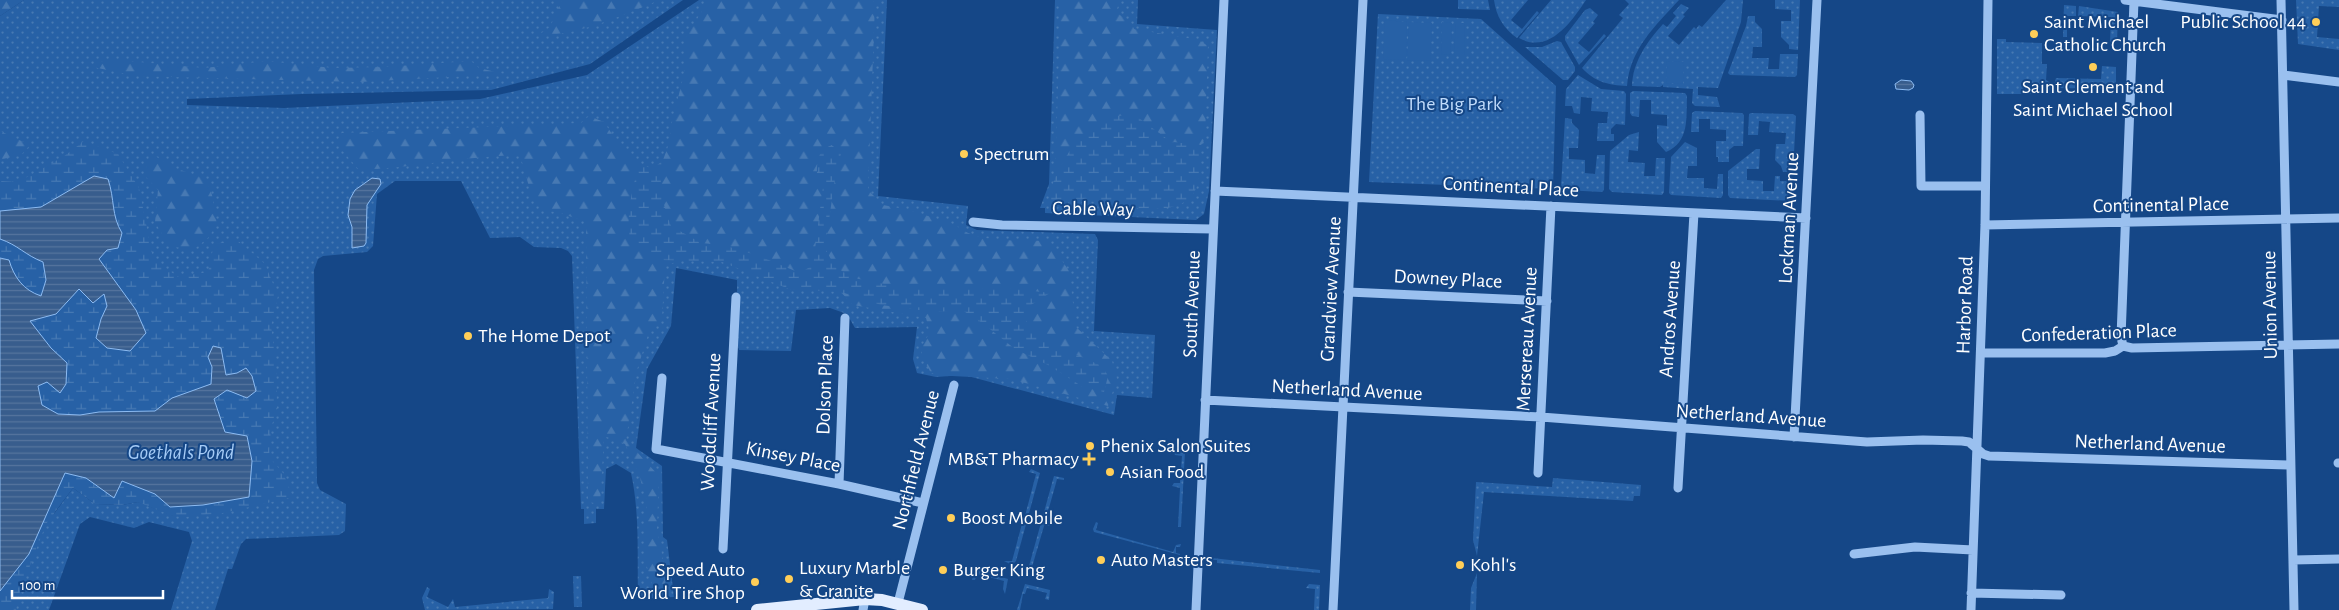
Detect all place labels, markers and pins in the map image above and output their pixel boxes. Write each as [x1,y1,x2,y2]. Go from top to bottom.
place label: Saint Michael Catholic Church [2044,12,2166,55]
place label: Public School 44 [2180,12,2306,32]
marker: Public School 44 [2310,16,2322,28]
marker: Saint Michael Catholic Church [2028,28,2040,40]
marker: Saint Clement and Saint Michael School [2087,61,2099,73]
place label: Saint Clement and Saint Michael School [2013,77,2173,120]
place label: Spectrum [974,144,1049,164]
marker: Spectrum [958,148,970,160]
place label: The Home Depot [478,326,611,346]
marker: The Home Depot [462,330,474,342]
place label: Phenix Salon Suites [1100,436,1251,456]
marker: Phenix Salon Suites [1084,440,1096,452]
place label: MB&T Pharmacy [948,449,1079,469]
marker: MB&T Pharmacy [1083,453,1095,465]
place label: Asian Food [1120,462,1204,482]
marker: Asian Food [1104,466,1116,478]
place label: Boost Mobile [961,508,1063,528]
marker: Boost Mobile [945,512,957,524]
place label: Auto Masters [1111,550,1213,570]
marker: Auto Masters [1095,554,1107,566]
place label: Kohl's [1470,555,1516,575]
place label: Luxury Marble & Granite [799,558,910,601]
marker: Kohl's [1454,559,1466,571]
place label: Speed Auto World Tire Shop [620,560,745,603]
place label: Burger King [953,560,1045,580]
marker: Burger King [937,564,949,576]
marker: Luxury Marble & Granite [783,573,795,585]
marker: Speed Auto World Tire Shop [749,576,761,588]

